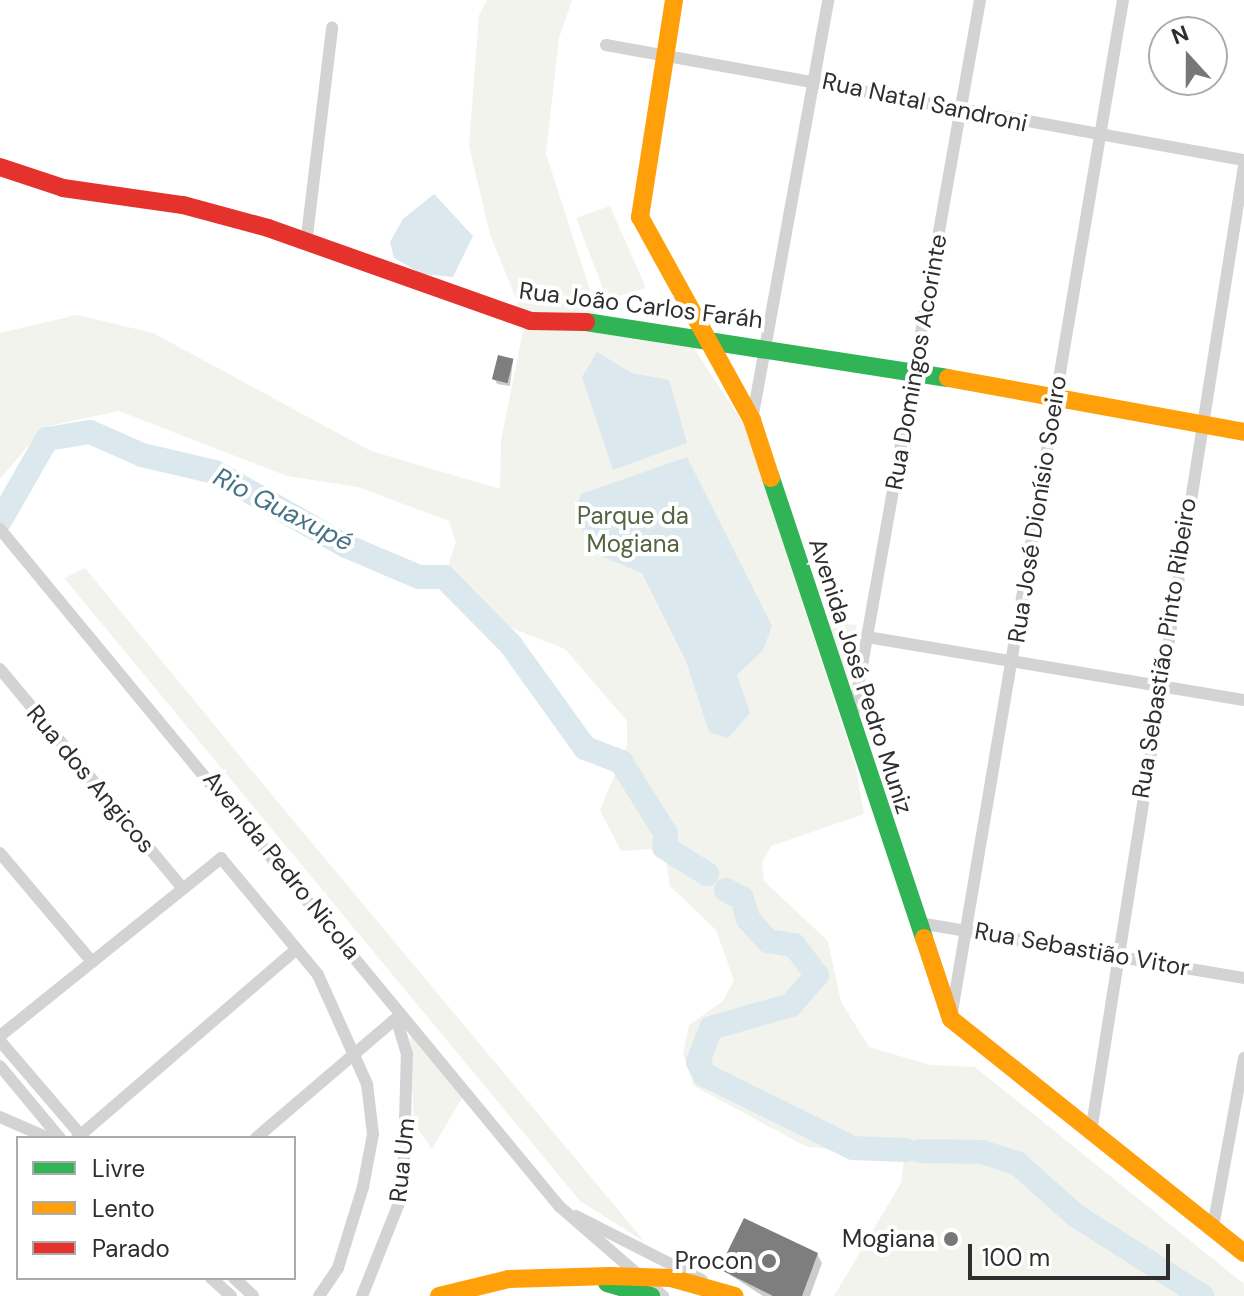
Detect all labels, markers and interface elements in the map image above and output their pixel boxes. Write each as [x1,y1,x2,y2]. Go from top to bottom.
north arrow [1148,16,1228,96]
text: N [1167,19,1193,51]
street label: Rua Natal Sandroni [820,66,1030,138]
street label: Rua Domingos Acorinte [879,232,953,492]
street label: Rua João Carlos Faráh [517,276,765,334]
street label: Rua José Dionísio Soeiro [1002,373,1072,645]
water label: Rio Guaxupé [208,461,358,559]
street label: Rua Sebastião Pinto Ribeiro [1126,496,1202,800]
park label: Parque da Mogiana [577,502,689,558]
street label: Avenida José Pedro Muniz [803,535,919,817]
street label: Rua dos Angicos [21,699,161,859]
street label: Avenida Pedro Nicola [197,765,367,965]
street label: Rua Sebastião Vitor [972,916,1192,982]
street label: Rua Um [383,1116,421,1204]
legend [16,1136,296,1280]
text: Livre [92,1153,145,1184]
text: Lento [92,1193,155,1224]
place label: Mogiana [842,1225,935,1253]
scale bar [972,1228,1174,1278]
marker: Mogiana [942,1230,960,1248]
text: Parado [92,1233,170,1264]
text: 100 m [982,1242,1050,1273]
place label: Procon [675,1247,753,1275]
marker: Procon [760,1252,778,1270]

